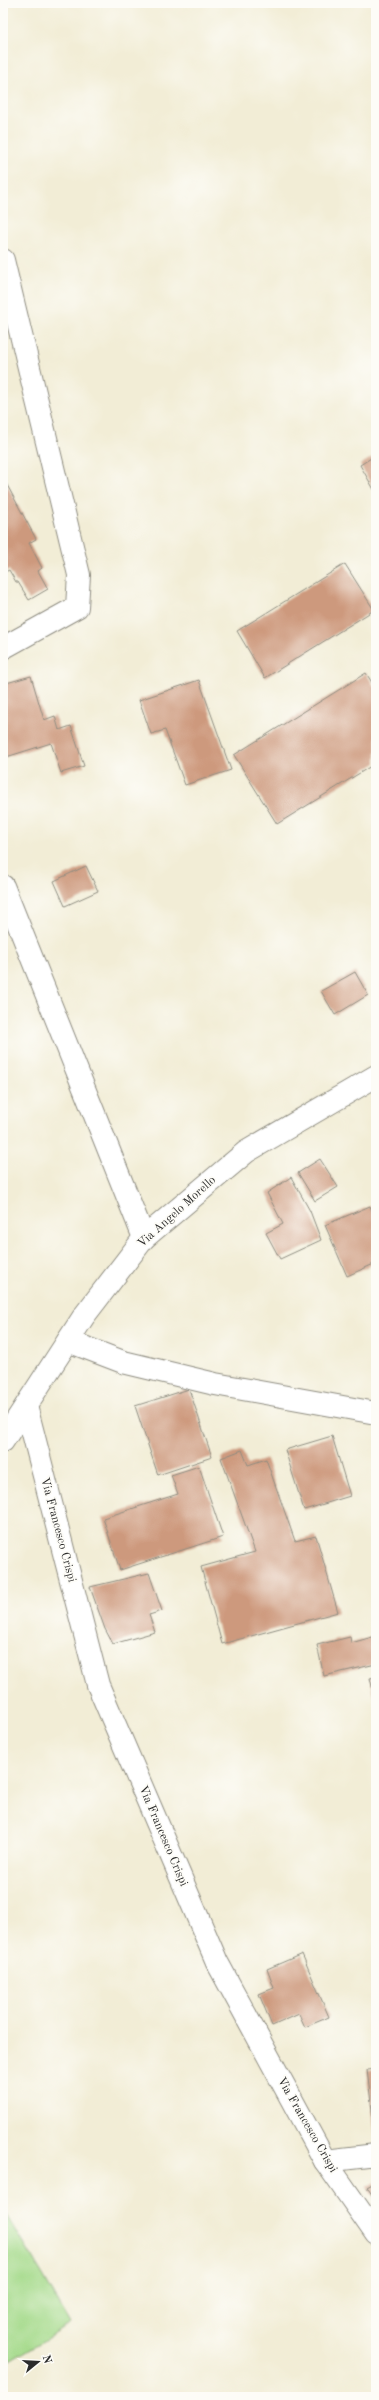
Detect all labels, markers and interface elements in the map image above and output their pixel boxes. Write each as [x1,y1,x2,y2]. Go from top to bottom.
street label: Via Angelo Morello [136,1174,218,1250]
street label: Via Francesco Crispi [38,1476,78,1584]
street label: Via Francesco Crispi [136,1784,190,1888]
street label: Via Francesco Crispi [275,2075,339,2175]
north arrow [18,2342,58,2382]
text: N [40,2354,53,2366]

